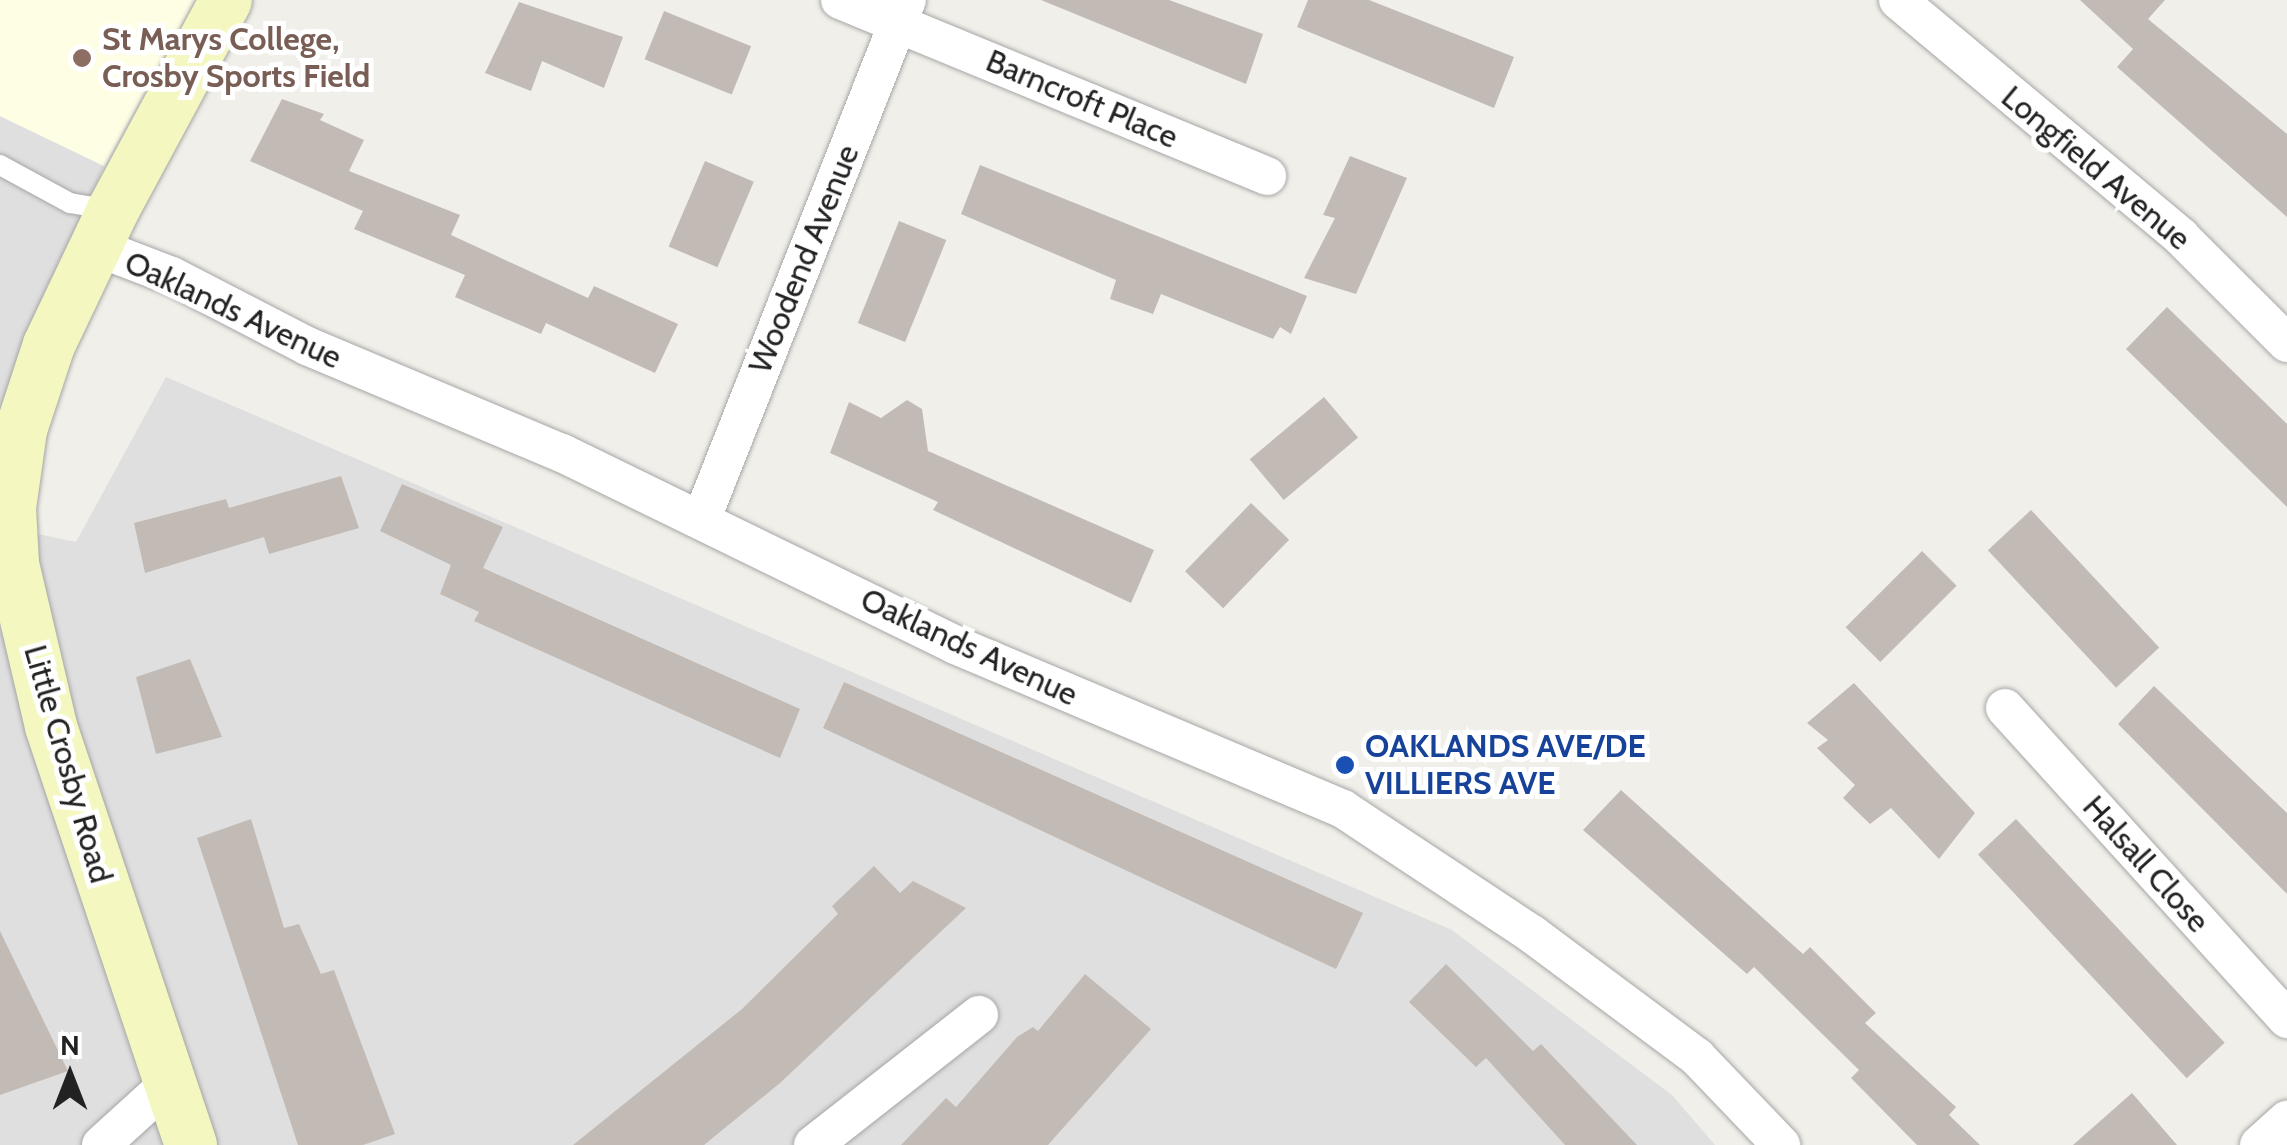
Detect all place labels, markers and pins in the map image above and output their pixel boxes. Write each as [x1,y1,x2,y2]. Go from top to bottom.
place label: St Marys College, Crosby Sports Field [102,21,370,96]
marker: St Marys College, Crosby Sports Field [71,47,93,69]
place label: OAKLANDS AVE/DE VILLIERS AVE [1365,728,1646,803]
marker: OAKLANDS AVE/DE VILLIERS AVE [1334,754,1356,776]

